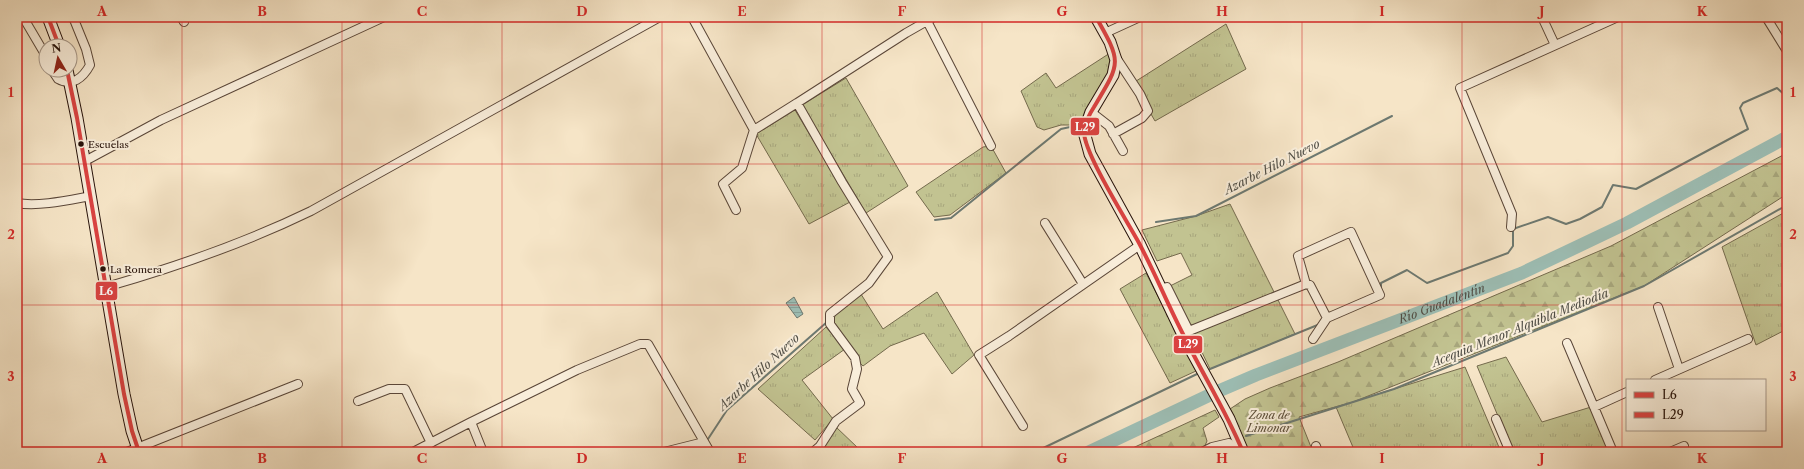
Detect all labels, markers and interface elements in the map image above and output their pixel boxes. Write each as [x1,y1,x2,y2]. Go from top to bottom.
text: A [96,3,108,19]
text: B [257,3,267,19]
text: C [417,3,427,19]
text: D [576,3,588,19]
text: E [737,3,747,19]
text: F [898,3,907,19]
text: G [1056,3,1068,19]
text: H [1216,3,1228,19]
text: I [1379,3,1385,19]
text: J [1537,3,1545,19]
text: K [1697,3,1708,19]
north arrow [38,38,78,78]
text: N [51,40,63,56]
text: 1 [8,84,14,100]
text: 1 [1790,84,1796,100]
line badge: L29 [1070,117,1100,136]
text: L29 [1075,120,1096,134]
water label: Azarbe Hilo Nuevo [1219,136,1323,198]
place label: Escuelas [88,138,129,151]
marker: Escuelas [76,139,86,149]
text: 2 [7,226,15,242]
text: 2 [1789,226,1797,242]
place label: La Romera [110,263,163,276]
marker: La Romera [98,264,108,274]
water label: Río Guadalentín [1395,280,1487,327]
line badge: L6 [95,281,118,301]
text: L6 [99,284,114,298]
water label: Acequia Menor Alquibla Mediodía [1427,285,1610,371]
water label: Azarbe Hilo Nuevo [713,330,803,415]
line badge: L29 [1173,335,1203,354]
text: L29 [1178,337,1199,351]
text: 3 [7,368,15,384]
text: 3 [1789,368,1797,384]
legend [1626,379,1766,431]
text: L6 [1662,387,1677,402]
text: L29 [1662,407,1684,422]
park label: Zona de Limonar [1246,408,1292,435]
text: A [96,450,108,466]
text: B [257,450,267,466]
text: C [417,450,427,466]
text: D [576,450,588,466]
text: E [737,450,747,466]
text: F [898,450,907,466]
text: G [1056,450,1068,466]
text: H [1216,450,1228,466]
text: I [1379,450,1385,466]
text: J [1537,450,1545,466]
text: K [1697,450,1708,466]

